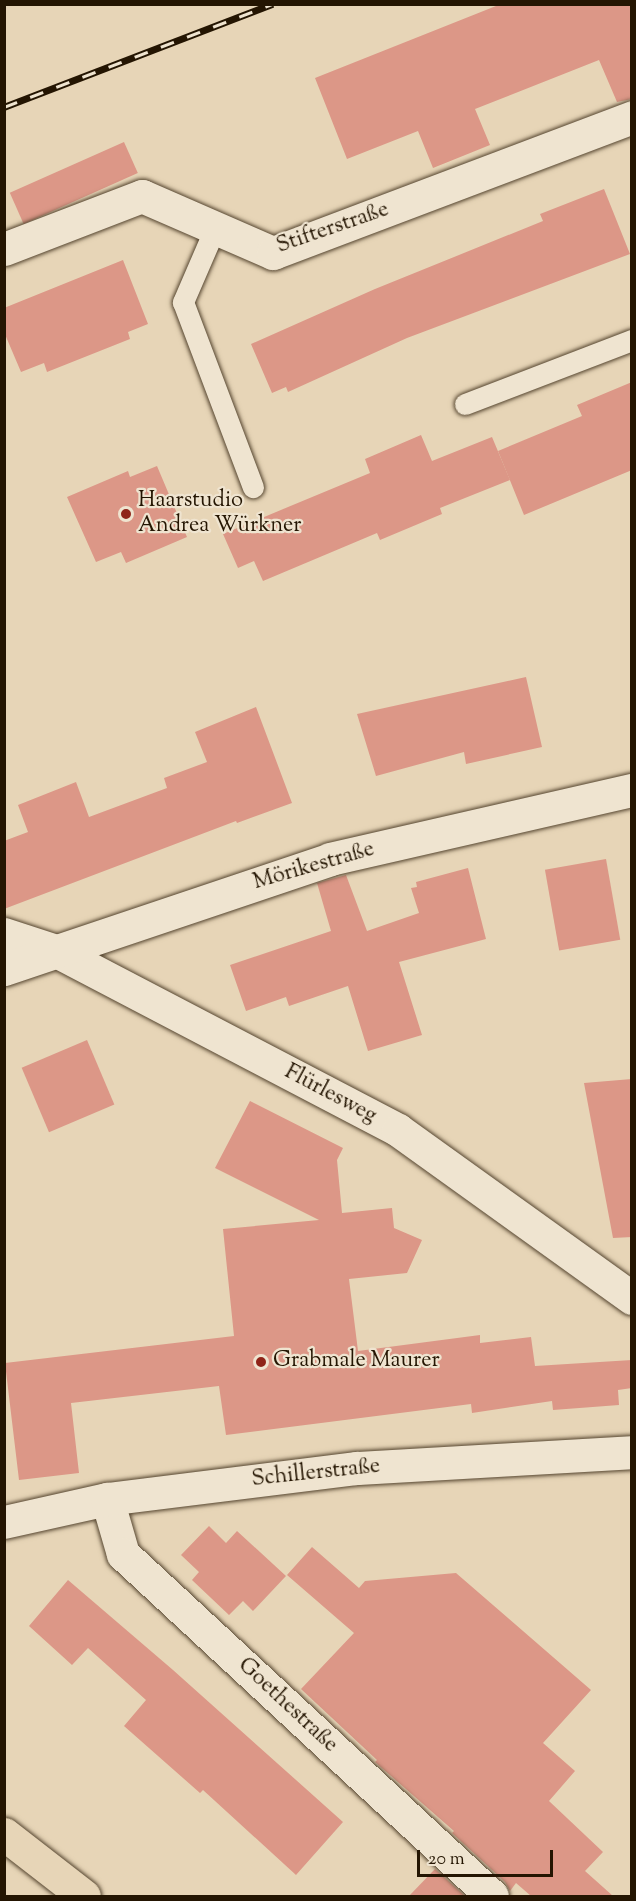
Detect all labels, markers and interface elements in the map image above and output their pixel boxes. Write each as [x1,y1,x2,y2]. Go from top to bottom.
street label: Stifterstraße [273,197,393,261]
place label: Haarstudio Andrea Würkner [138,488,301,540]
marker: Haarstudio Andrea Würkner [119,507,133,521]
street label: Mörikestraße [250,837,378,897]
street label: Flürlesweg [279,1060,381,1130]
place label: Grabmale Maurer [273,1349,440,1375]
marker: Grabmale Maurer [254,1355,268,1369]
street label: Schillerstraße [250,1454,382,1494]
street label: Goethestraße [232,1653,342,1759]
scale bar [420,1838,556,1876]
text: 20 m [428,1847,465,1873]

